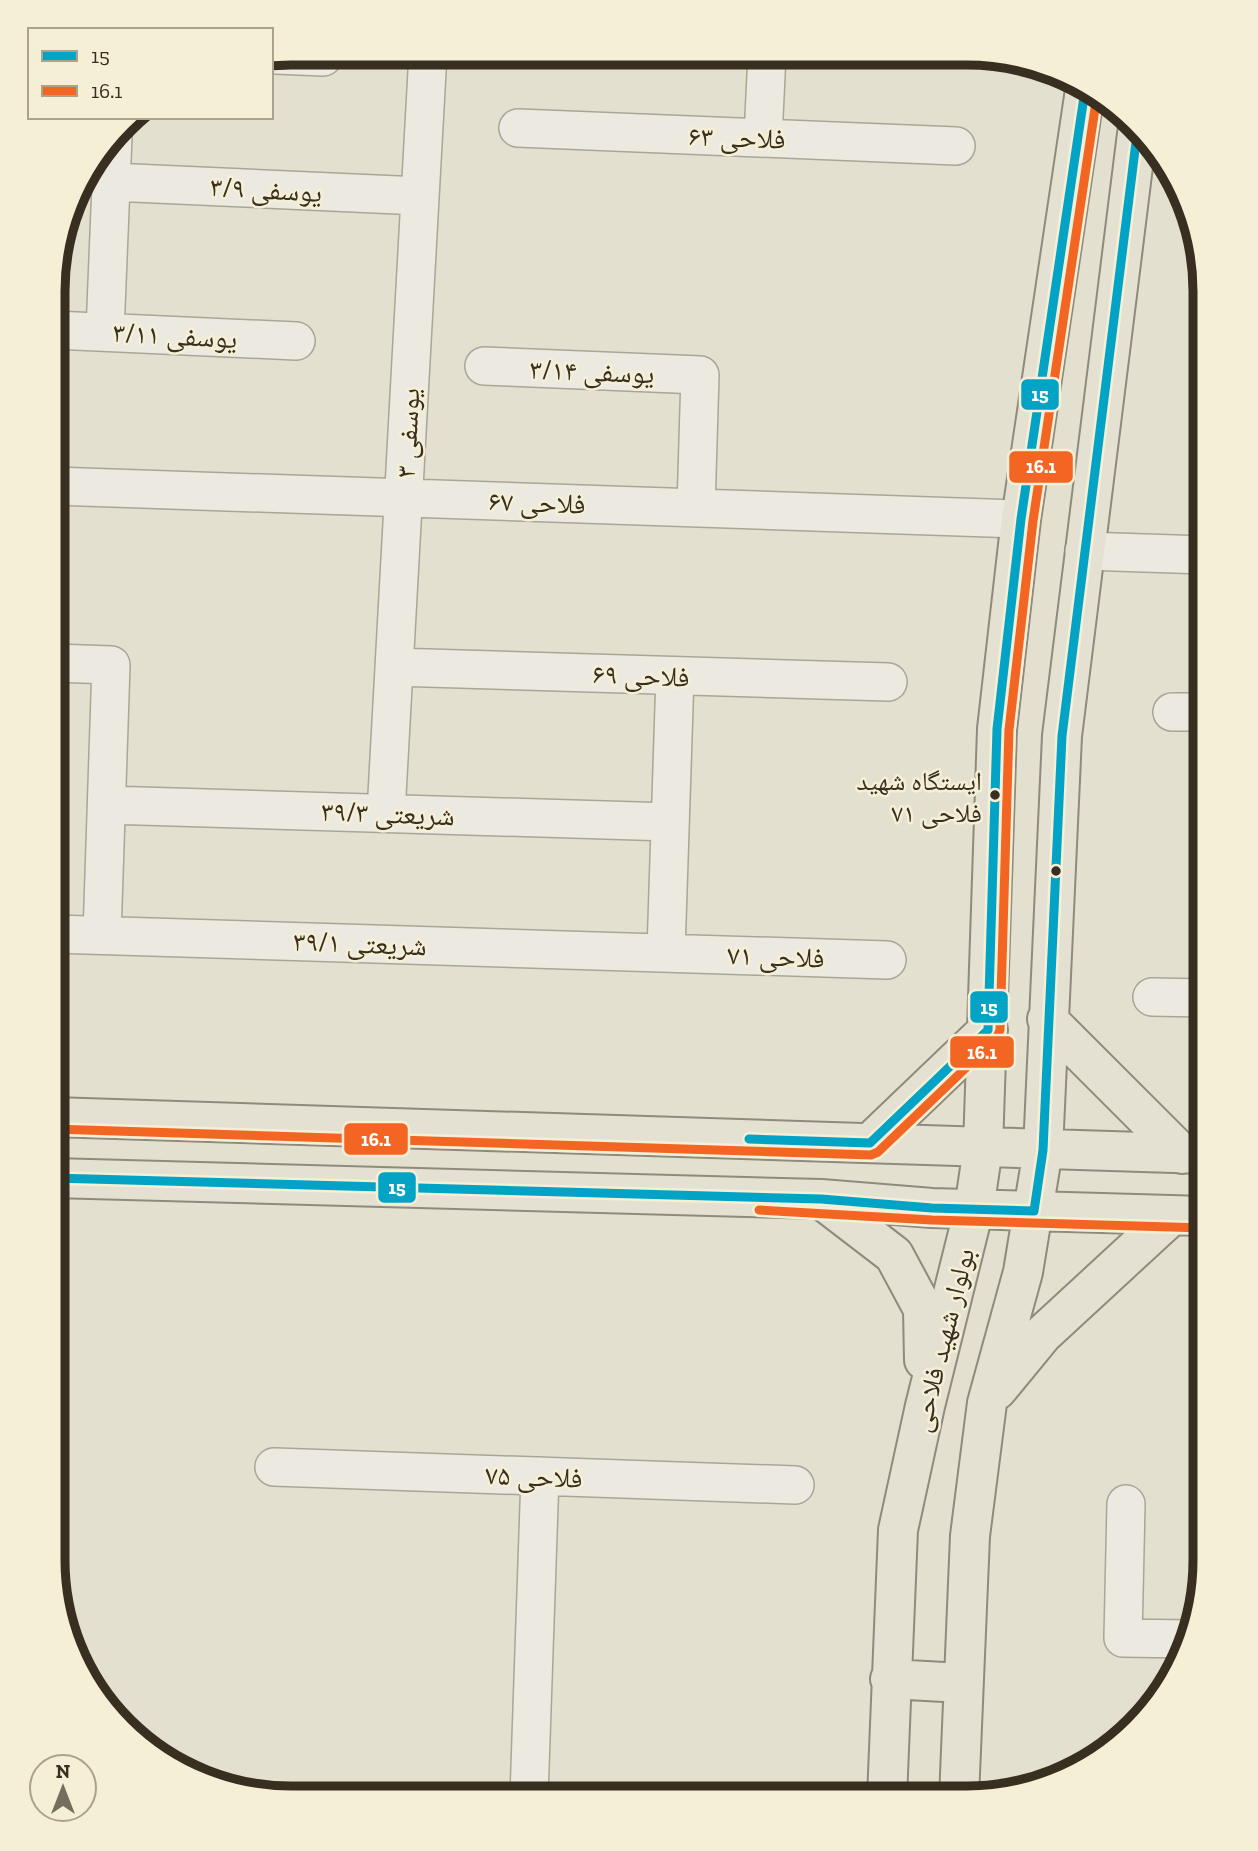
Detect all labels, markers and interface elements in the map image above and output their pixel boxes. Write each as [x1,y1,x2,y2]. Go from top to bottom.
legend [28,28,273,119]
text: 15 [91,43,110,68]
text: 16.1 [91,78,122,103]
street label: فلاحی ۶۳ [688,119,786,157]
street label: یوسفی ۳/۹ [209,170,323,210]
street label: یوسفی ۳/۱۱ [112,316,238,356]
street label: یوسفی ۳/۱۴ [529,353,655,391]
line badge: 15 [1020,378,1060,411]
text: 15 [1031,383,1049,406]
street label: یوسفی ۳ [389,387,427,479]
line badge: 16.1 [1008,450,1074,484]
text: 16.1 [1026,455,1056,478]
street label: فلاحی ۶۷ [488,484,586,522]
street label: فلاحی ۶۹ [592,657,690,695]
place label: ایستگاه شهید فلاحی ۷۱ [857,765,982,829]
marker: ایستگاه شهید فلاحی ۷۱ [988,788,1002,802]
street label: شریعتی ۳۹/۳ [320,795,455,833]
unlabelled marker [1049,864,1063,878]
street label: شریعتی ۳۹/۱ [292,925,427,963]
street label: فلاحی ۷۱ [727,938,825,976]
line badge: 15 [969,990,1009,1024]
text: 15 [980,996,998,1019]
line badge: 16.1 [949,1035,1015,1069]
text: 16.1 [967,1041,997,1064]
line badge: 16.1 [343,1122,409,1156]
text: 16.1 [361,1128,391,1151]
line badge: 15 [377,1171,417,1204]
text: 15 [388,1176,406,1199]
street label: بولوار شهید فلاحی [904,1245,982,1436]
street label: فلاحی ۷۵ [485,1458,583,1496]
north arrow [28,1753,98,1823]
text: N [56,1760,70,1783]

